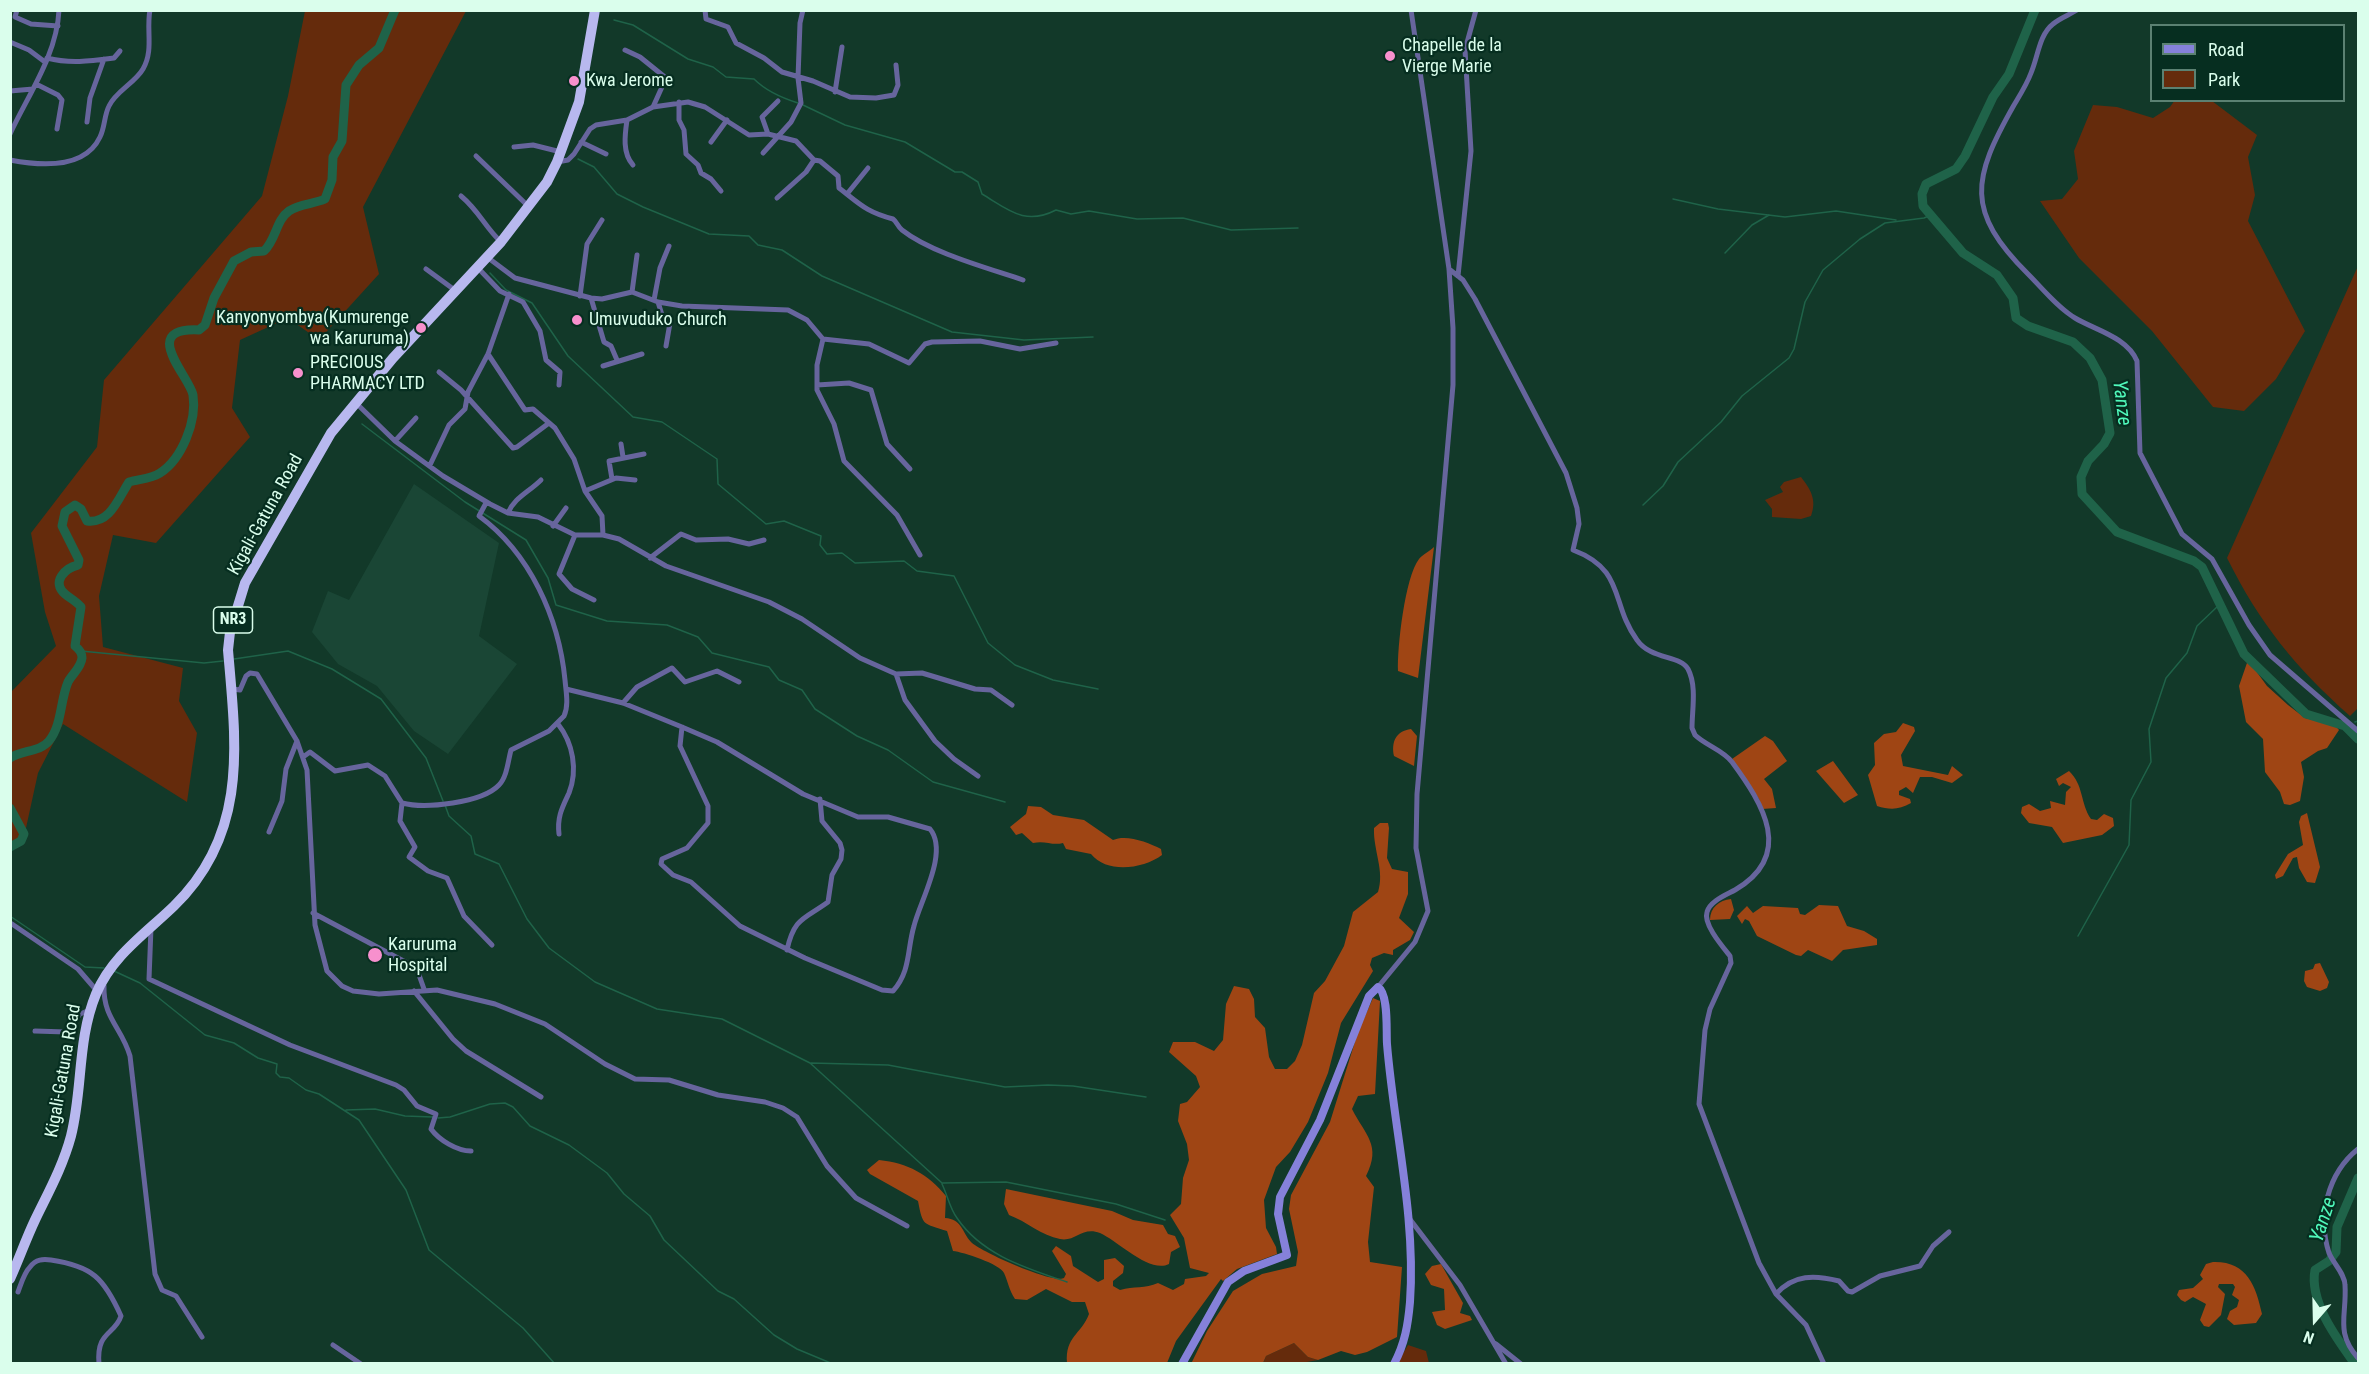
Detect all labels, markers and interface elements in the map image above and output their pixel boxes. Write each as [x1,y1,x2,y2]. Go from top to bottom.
legend [2150,24,2345,102]
place label: Chapelle de la Vierge Marie [1402,35,1502,78]
text: Road [2208,39,2244,60]
marker: Chapelle de la Vierge Marie [1383,49,1397,63]
text: Park [2208,69,2240,90]
place label: Kwa Jerome [586,70,673,92]
marker: Kwa Jerome [567,74,581,88]
place label: Kanyonyombya(Kumurenge wa Karuruma) [216,307,409,350]
place label: Umuvuduko Church [589,309,727,331]
marker: Umuvuduko Church [570,313,584,327]
marker: Kanyonyombya(Kumurenge wa Karuruma) [414,321,428,335]
place label: PRECIOUS PHARMACY LTD [310,352,425,394]
marker: PRECIOUS PHARMACY LTD [291,366,305,380]
water label: Yanze [2106,379,2136,427]
street label: Kigali-Gatuna Road [224,451,308,579]
road number: NR3 [214,607,252,633]
place label: Karuruma Hospital [388,934,457,976]
marker: Karuruma Hospital [366,946,384,964]
street label: Kigali-Gatuna Road [42,1003,86,1139]
water label: Yanze [2306,1195,2342,1245]
north arrow [2285,1290,2345,1350]
text: N [2301,1327,2317,1348]

